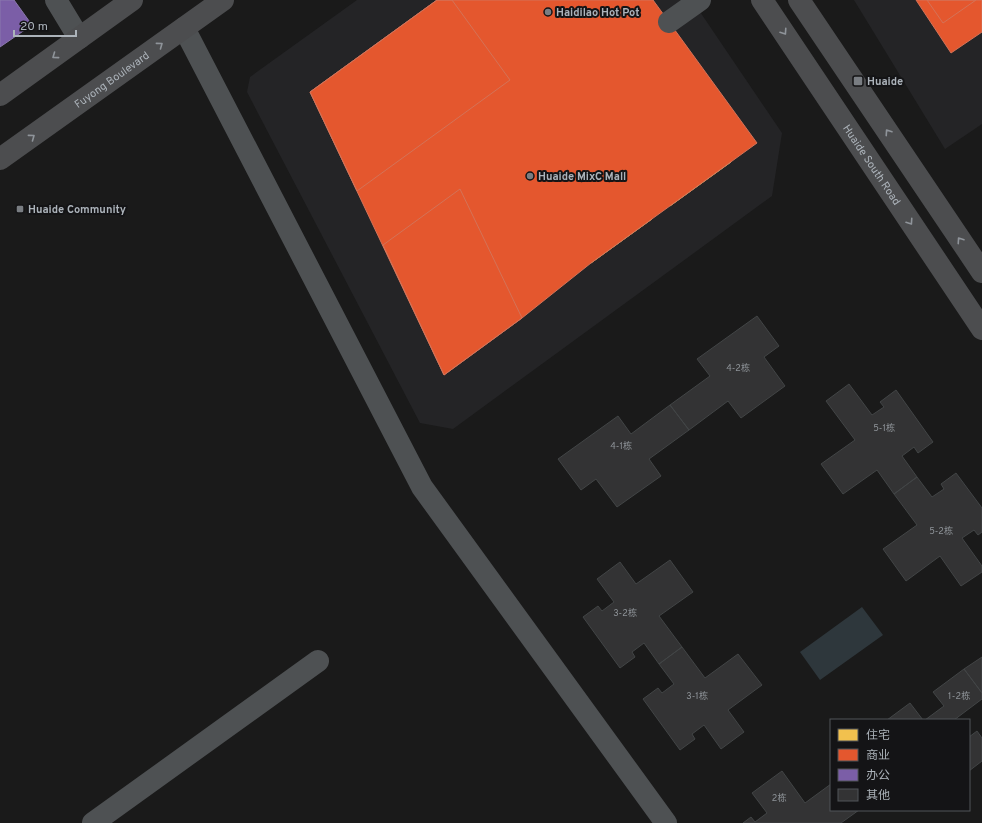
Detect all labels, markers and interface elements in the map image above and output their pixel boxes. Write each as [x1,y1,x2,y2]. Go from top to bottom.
place label: Haidilao Hot Pot [556,6,639,20]
marker: Haidilao Hot Pot [543,7,553,17]
scale bar [14,12,76,38]
text: 20 m [20,19,48,35]
one-way arrow [779,28,786,35]
one-way arrow [156,43,163,50]
street label: Fuyong Boulevard [72,49,152,112]
one-way arrow [52,51,59,58]
marker: Huaide [852,75,864,87]
place label: Huaide [867,75,903,89]
street label: Huaide South Road [839,122,903,208]
one-way arrow [885,129,893,136]
one-way arrow [27,134,34,141]
place label: Huaide MixC Mall [538,170,626,184]
marker: Huaide MixC Mall [525,171,535,181]
place label: Huaide Community [28,203,126,217]
marker: Huaide Community [15,204,25,214]
one-way arrow [905,218,913,225]
one-way arrow [957,237,965,244]
house number: 4-2栋 [726,362,750,374]
house number: 5-1栋 [873,422,895,434]
house number: 4-1栋 [610,440,632,452]
house number: 5-2栋 [929,525,953,537]
house number: 3-2栋 [613,607,637,619]
house number: 3-1栋 [686,690,708,702]
house number: 1-2栋 [948,690,970,702]
legend [830,719,970,811]
text: 住宅 [866,728,890,744]
text: 商业 [866,748,890,764]
text: 办公 [866,768,890,784]
text: 其他 [866,788,890,804]
house number: 2栋 [772,792,786,804]

